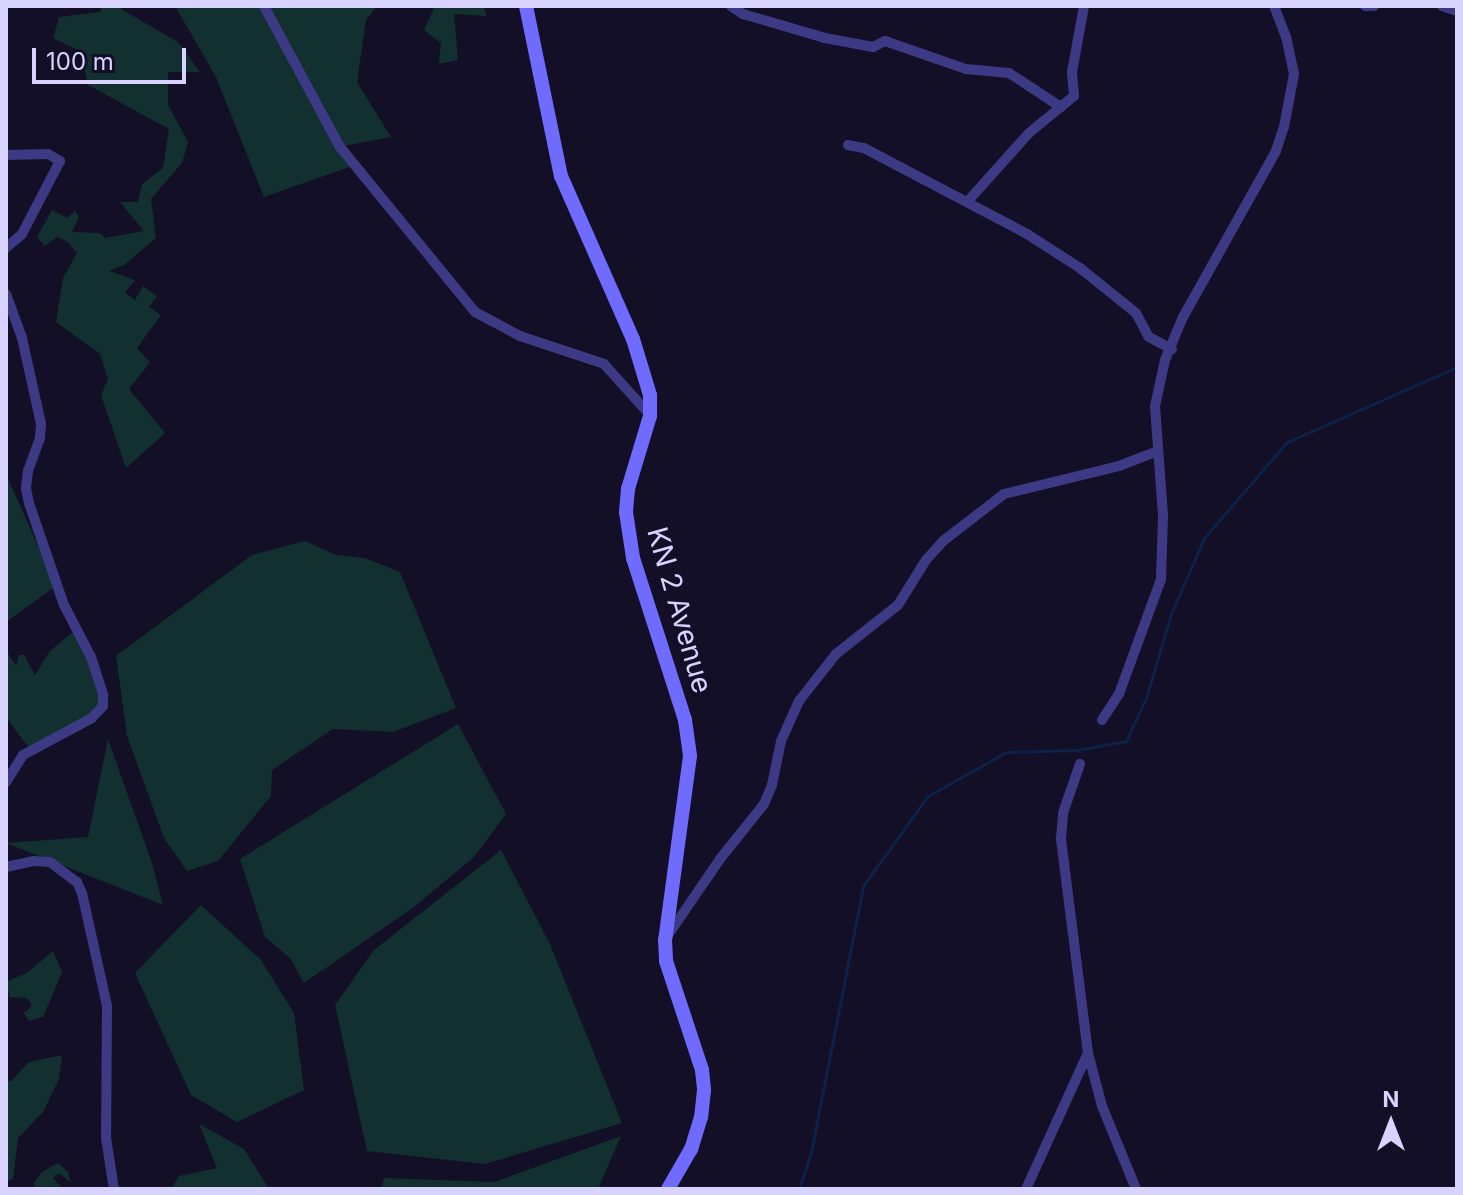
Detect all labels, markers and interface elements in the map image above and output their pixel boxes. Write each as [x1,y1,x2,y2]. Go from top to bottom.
scale bar [36,32,190,82]
text: 100 m [46,47,114,76]
street label: KN 2 Avenue [640,523,720,697]
north arrow [1351,1083,1431,1163]
text: N [1383,1086,1399,1112]

